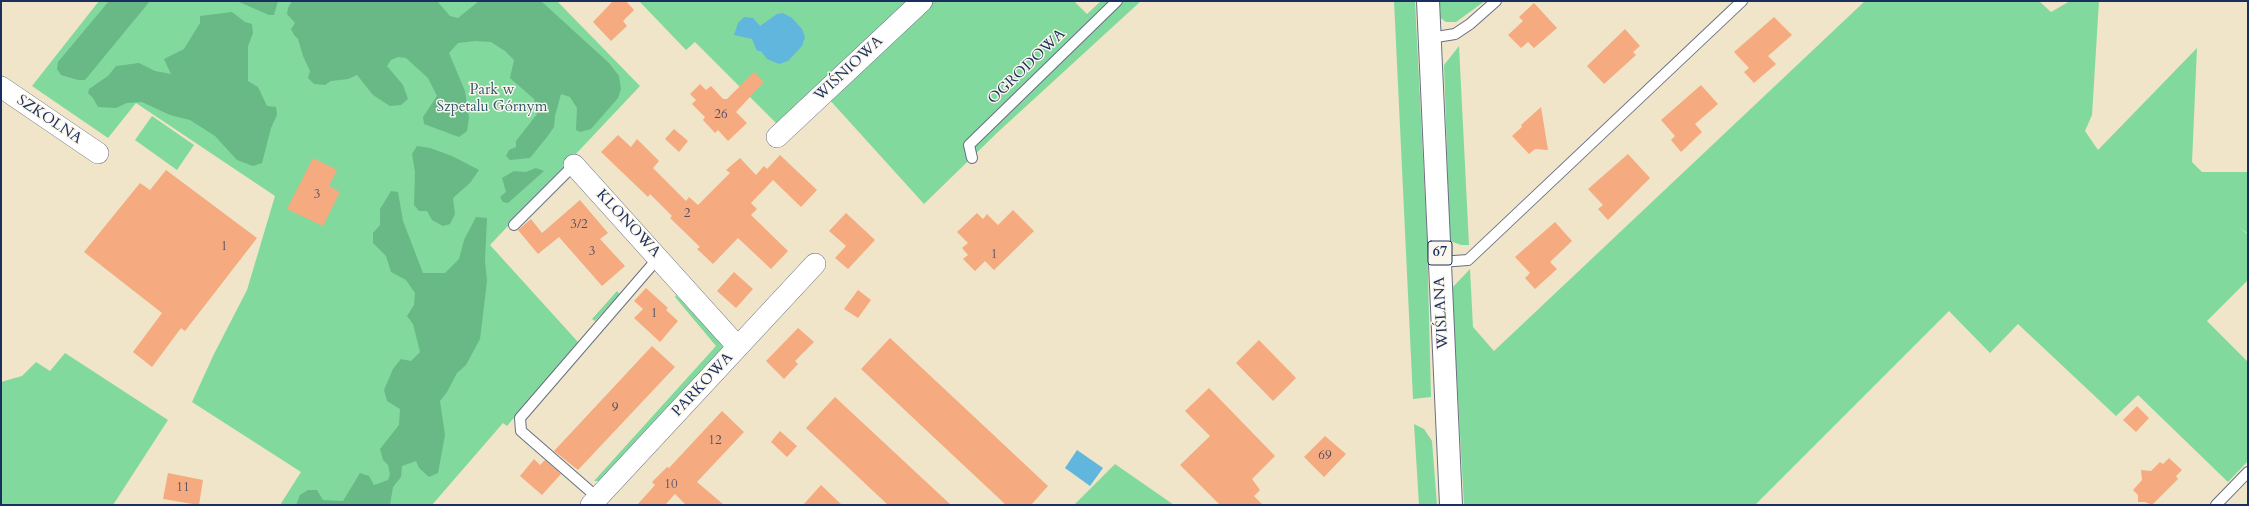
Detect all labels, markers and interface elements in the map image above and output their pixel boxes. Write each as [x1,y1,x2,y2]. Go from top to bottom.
street label: OGRODOWA [985,26,1069,108]
street label: WIŚNIOWA [811,33,887,105]
park label: Park w Szpetalu Górnym [437,82,547,117]
street label: SZKOLNA [13,92,85,148]
house number: 26 [714,107,728,123]
street label: KLONOWA [592,186,664,262]
house number: 3 [314,187,320,203]
house number: 2 [684,206,690,222]
house number: 3/2 [570,217,588,233]
house number: 1 [221,239,227,255]
road number: 67 [1428,241,1452,265]
house number: 3 [589,244,595,260]
house number: 1 [991,247,997,263]
street label: WIŚLANA [1431,276,1453,350]
house number: 1 [651,306,657,322]
street label: PARKOWA [669,349,737,421]
house number: 9 [612,400,618,416]
house number: 12 [708,433,722,449]
house number: 69 [1318,448,1332,464]
house number: 10 [664,477,678,493]
house number: 11 [176,480,190,496]

